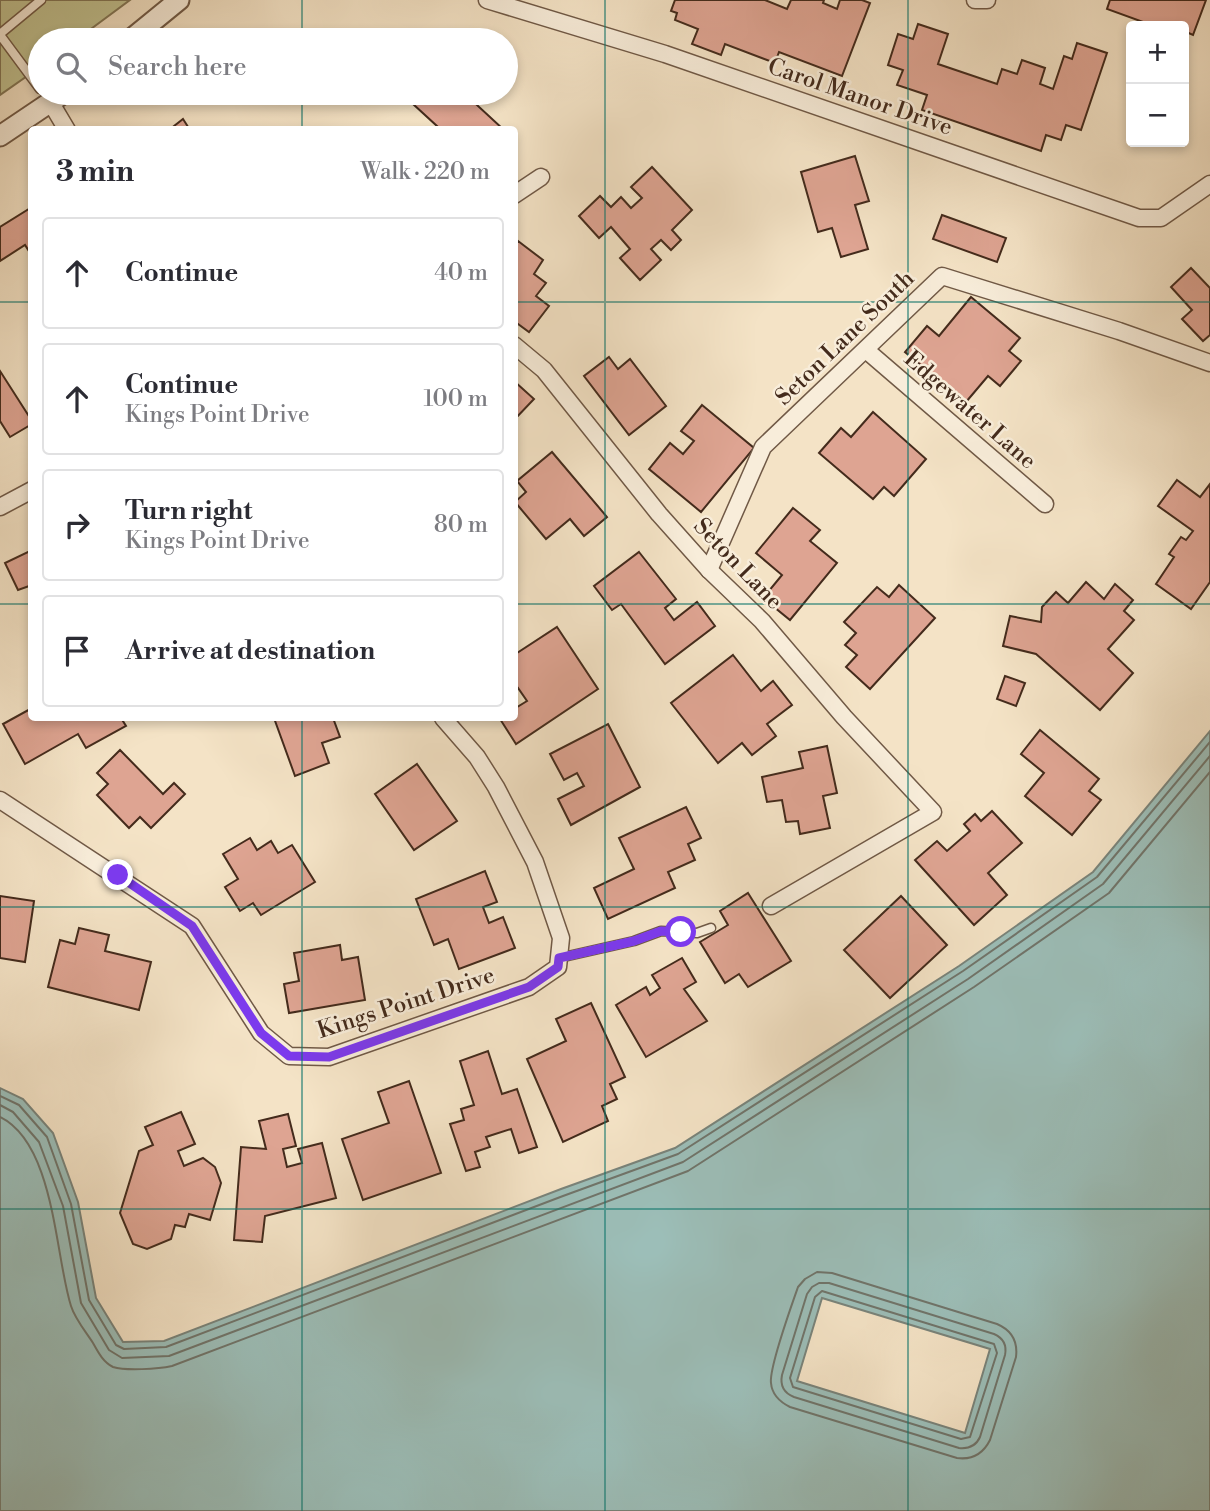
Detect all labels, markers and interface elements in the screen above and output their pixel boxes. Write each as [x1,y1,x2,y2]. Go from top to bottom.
map controls [1126,21,1189,147]
button: + [1126,21,1189,84]
search box [28,28,518,105]
icon: search [52,48,90,86]
text: Search here [108,51,247,83]
street label: Carol Manor Drive [764,52,956,142]
button: − [1126,84,1189,147]
text: 3 min [56,153,134,191]
text: Walk · 220 m [361,158,490,186]
icon: ahead [58,254,96,292]
text: Continue [125,257,238,289]
text: 40 m [434,259,488,287]
street label: Seton Lane South [770,264,921,411]
street label: Edgewater Lane [898,345,1042,475]
text: Continue [125,369,238,401]
icon: ahead [58,380,96,418]
text: 100 m [423,385,488,413]
text: Kings Point Drive [125,401,310,429]
text: Turn right [125,495,253,527]
icon: right [58,506,96,544]
text: 80 m [434,511,488,539]
street label: Seton Lane [688,512,788,616]
text: Kings Point Drive [125,527,310,555]
icon: arrive [58,632,96,670]
text: Arrive at destination [125,635,375,667]
route end [102,859,133,890]
route start [665,916,696,947]
street label: Kings Point Drive [314,961,498,1045]

